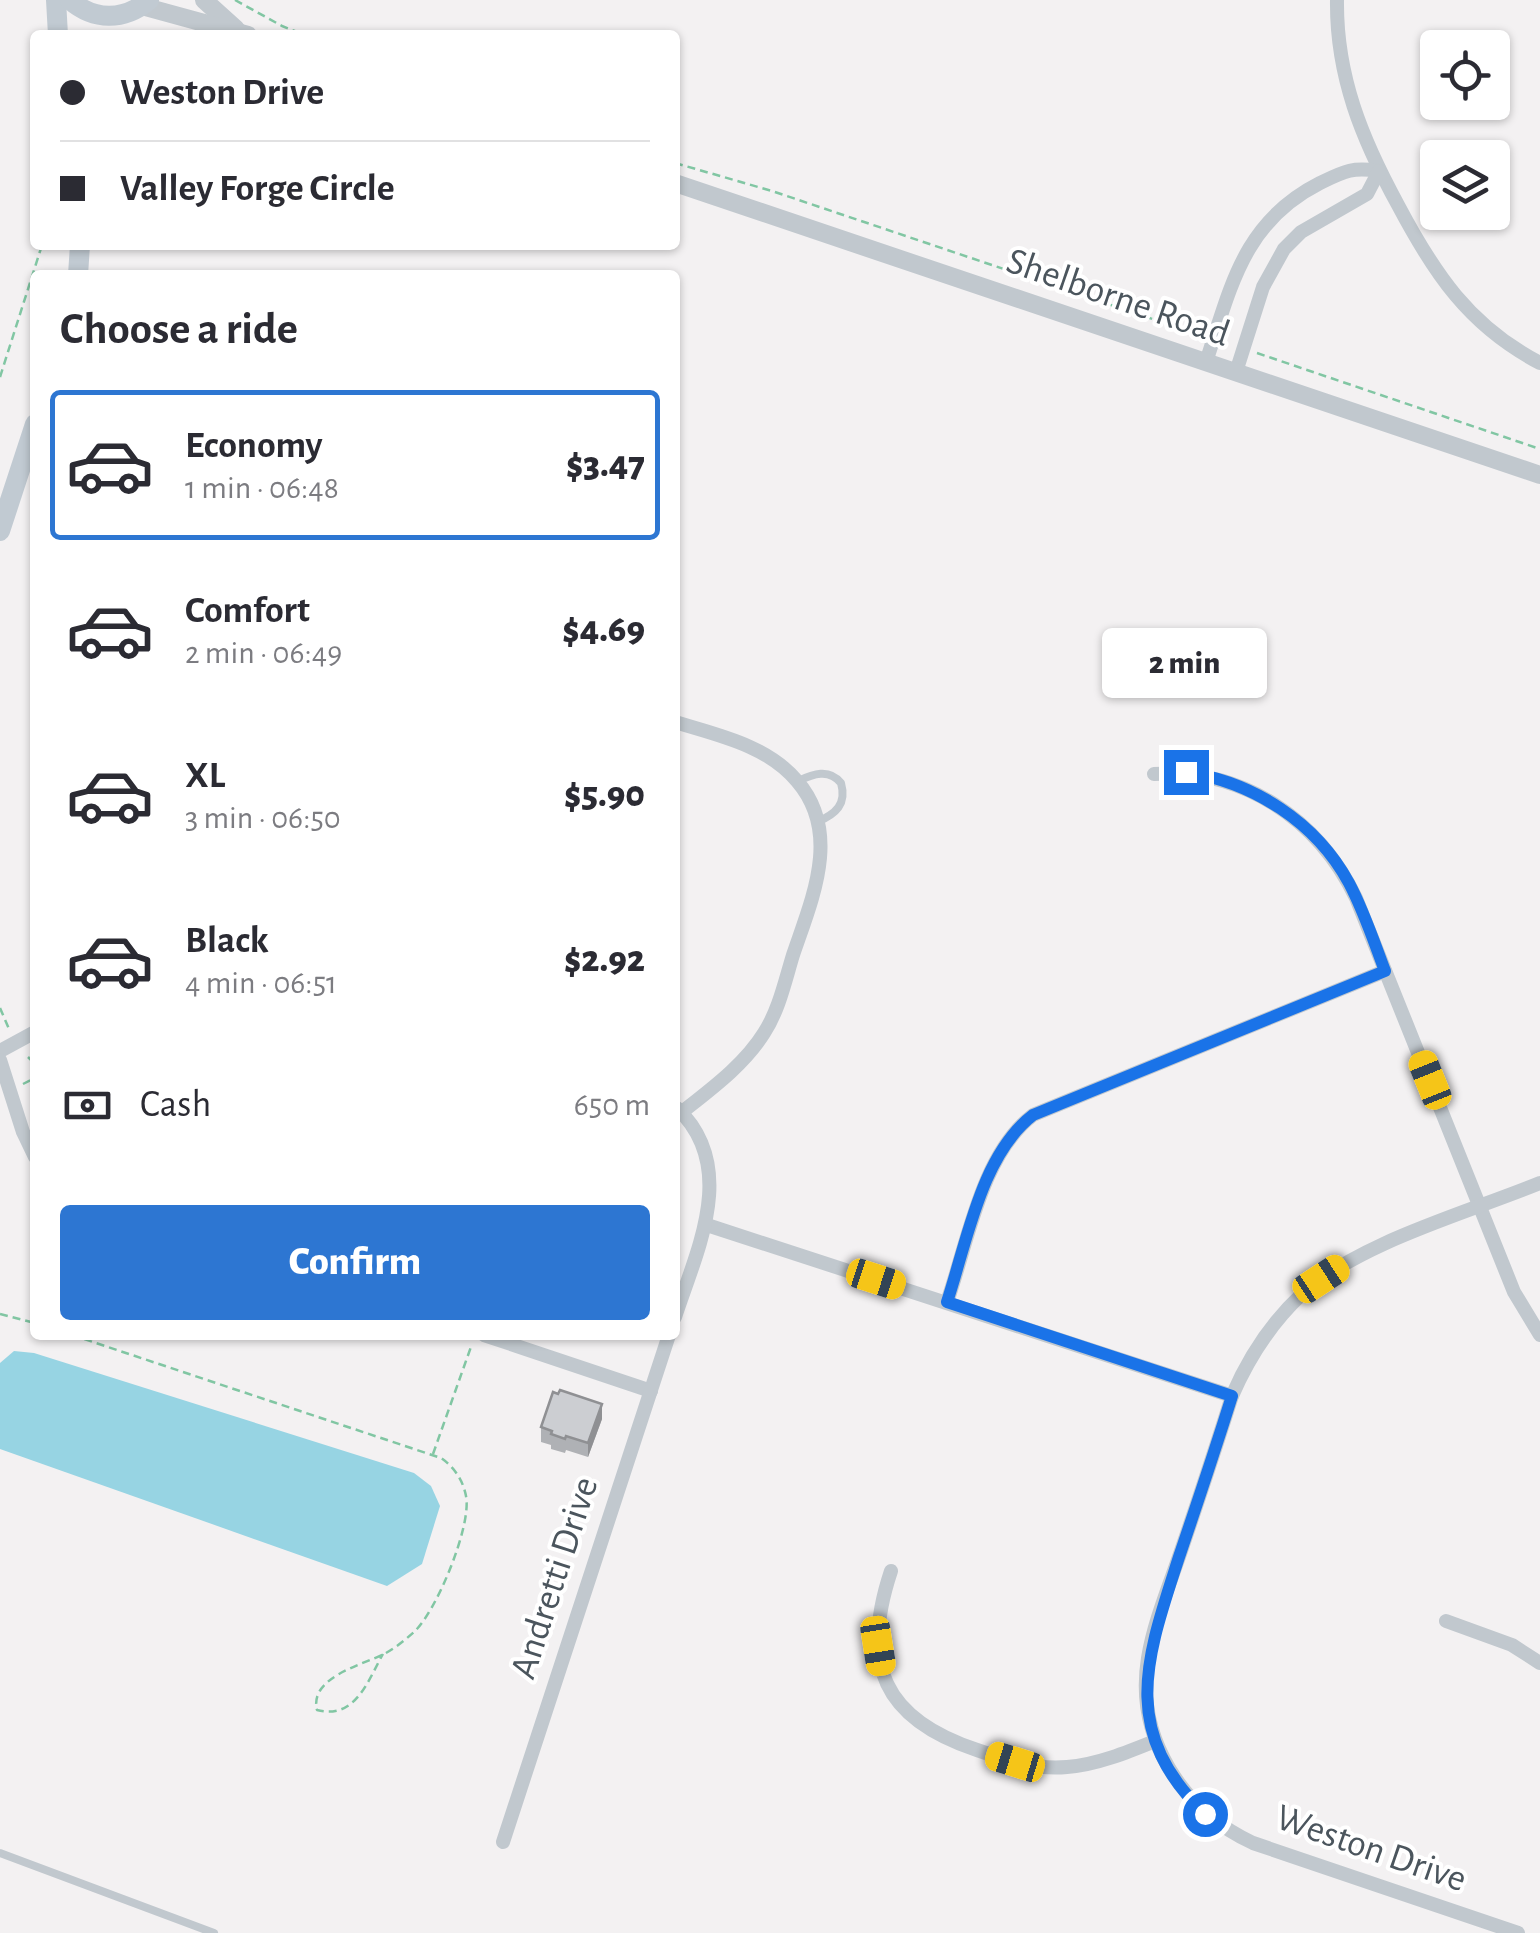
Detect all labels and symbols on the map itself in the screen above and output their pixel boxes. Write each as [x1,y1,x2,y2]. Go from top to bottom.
street label: Shelborne Road [1002,242,1234,354]
callout: 2 min [1104,627,1268,697]
route end [1164,750,1209,795]
car [1405,1047,1455,1113]
car [1288,1250,1354,1308]
car [843,1255,909,1303]
street label: Andretti Drive [505,1473,605,1683]
car [858,1614,898,1678]
car [982,1739,1048,1785]
route start [1183,1792,1228,1837]
street label: Weston Drive [1271,1799,1471,1899]

